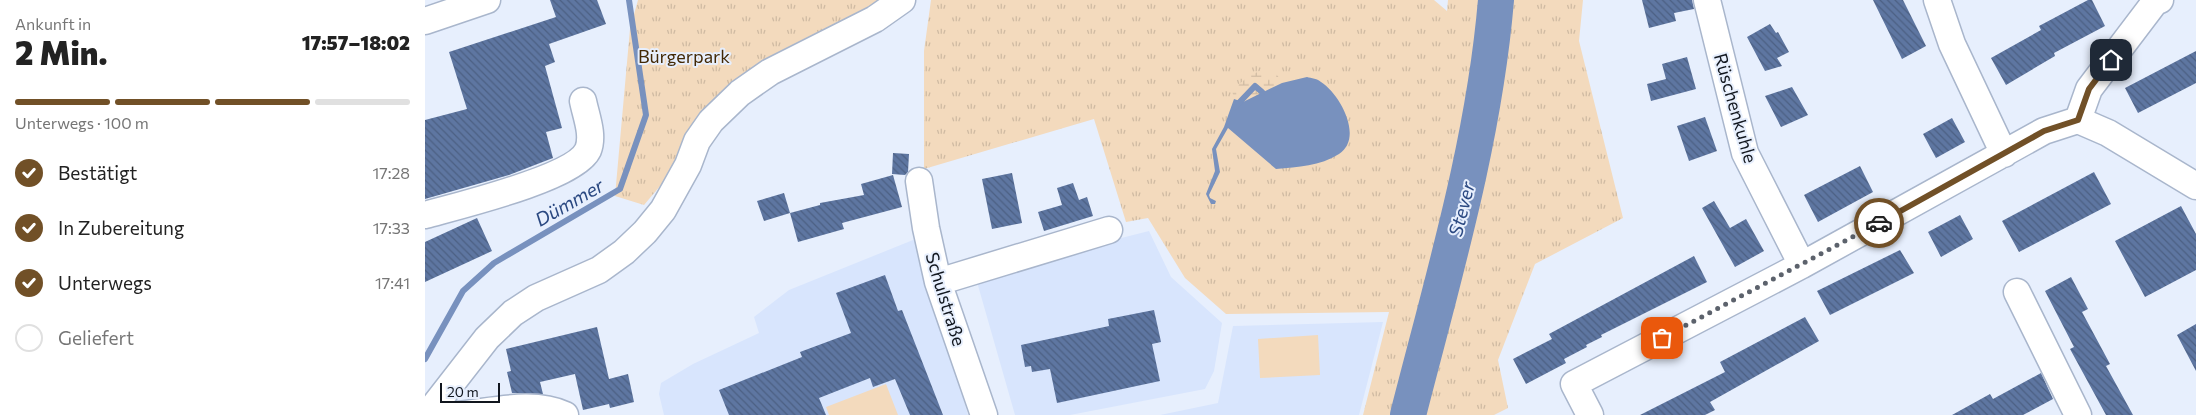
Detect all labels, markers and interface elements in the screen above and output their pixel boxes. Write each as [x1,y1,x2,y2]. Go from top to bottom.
text: Ankunft in [15,14,91,33]
text: 17:57–18:02 [302,31,410,54]
text: 2 Min. [15,32,107,72]
pin [2090,39,2132,81]
park label: Bürgerpark [638,45,730,67]
icon: home [2097,46,2125,74]
street label: Rüschenkuhle [1710,50,1762,166]
text: Unterwegs · 100 m [15,113,149,132]
icon: check [15,159,43,187]
text: Bestätigt [58,161,137,184]
text: 17:28 [372,163,410,182]
water label: Dümmer [531,172,609,231]
water label: Stever [1443,178,1479,239]
courier [1854,198,1904,248]
icon: car [1865,209,1893,237]
icon: check [15,214,43,242]
text: In Zubereitung [58,216,184,239]
text: 17:33 [373,218,410,237]
street label: Schulstraße [921,250,971,348]
icon: check [15,269,43,297]
text: Unterwegs [58,271,152,294]
text: 17:41 [375,273,410,292]
pin [1641,317,1683,359]
icon: bag [1648,324,1676,352]
text: Geliefert [58,326,134,349]
scale bar [440,380,500,403]
text: 20 m [447,383,479,400]

